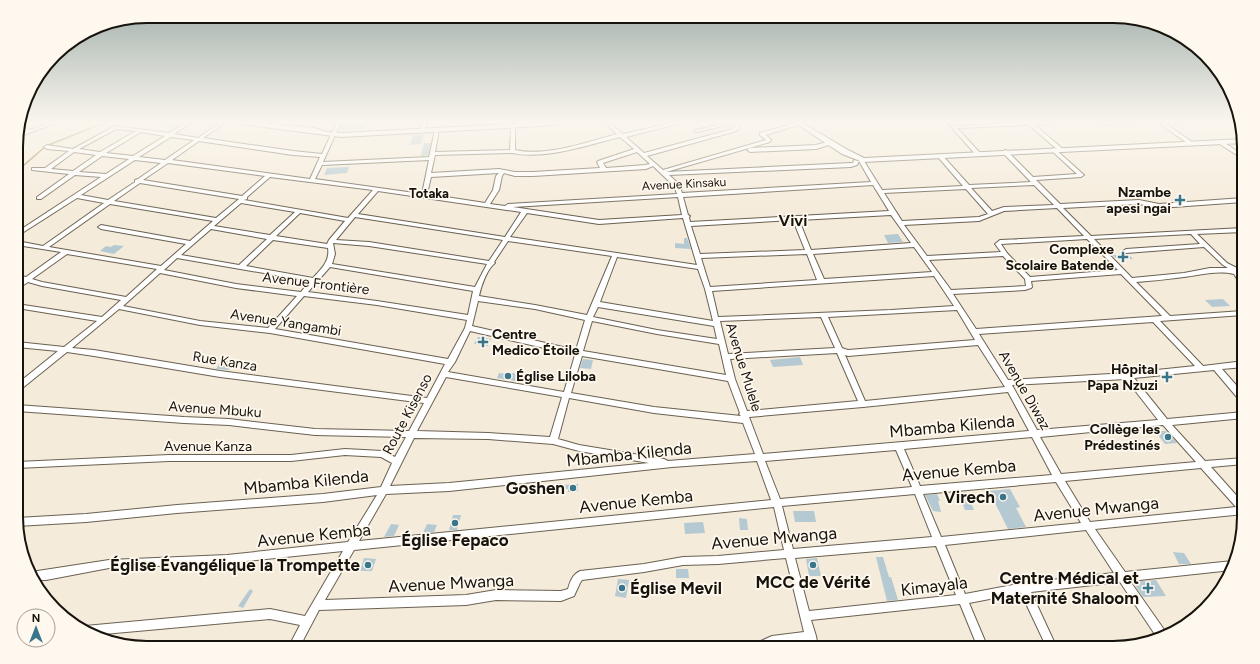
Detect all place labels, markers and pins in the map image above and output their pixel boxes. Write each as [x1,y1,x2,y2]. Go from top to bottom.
place label: Nzambe apesi ngai [1106,184,1171,217]
marker: Nzambe apesi ngai [1174,194,1186,206]
place label: Complexe Scolaire Batende [1005,241,1114,274]
marker: Complexe Scolaire Batende [1117,251,1129,263]
place label: Centre Medico Étoile [492,326,580,359]
marker: Centre Medico Étoile [477,336,489,348]
place label: Hôpital Papa Nzuzi [1087,361,1158,394]
place label: Église Liloba [516,368,596,385]
marker: Église Liloba [503,371,513,381]
marker: Hôpital Papa Nzuzi [1161,371,1173,383]
place label: Collège les Prédestinés [1084,421,1160,454]
marker: Collège les Prédestinés [1163,432,1173,442]
place label: Goshen [506,478,565,498]
marker: Goshen [568,483,578,493]
place label: Virech [943,487,995,507]
marker: Virech [998,492,1008,502]
marker: Église Fepaco [450,518,460,528]
place label: Église Fepaco [401,530,509,550]
place label: Église Évangélique la Trompette [110,555,361,575]
marker: Église Évangélique la Trompette [363,560,373,570]
marker: MCC de Vérité [808,560,818,570]
place label: Centre Médical et Maternité Shaloom [991,568,1139,608]
place label: MCC de Vérité [756,572,871,592]
place label: Église Mevil [630,578,722,598]
marker: Centre Médical et Maternité Shaloom [1142,582,1154,594]
marker: Église Mevil [617,583,627,593]

